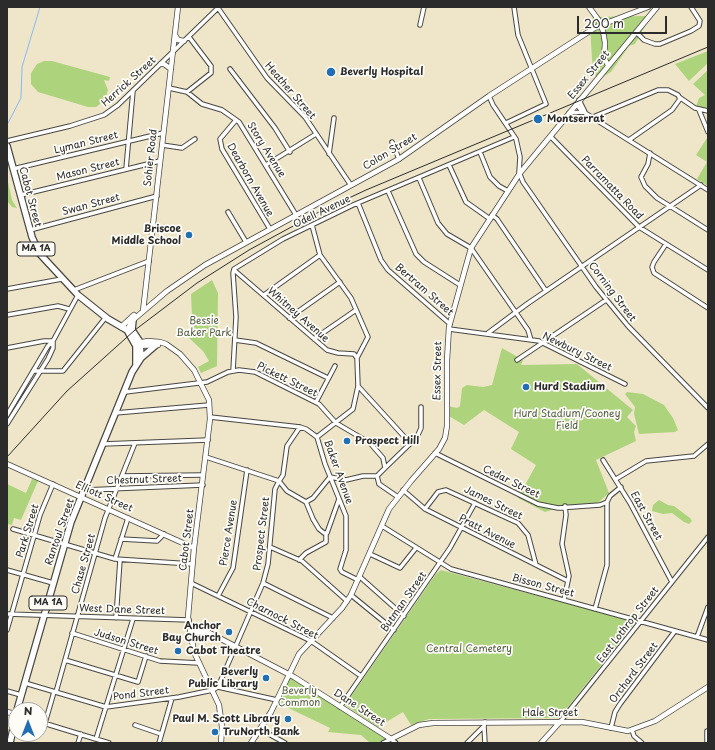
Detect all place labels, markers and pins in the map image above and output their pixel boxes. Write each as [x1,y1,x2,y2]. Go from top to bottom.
marker: Beverly Hospital [325,66,337,78]
place label: Beverly Hospital [340,66,423,78]
marker: Montserrat [532,113,544,125]
place label: Montserrat [547,113,605,125]
place label: Briscoe Middle School [112,223,181,246]
marker: Briscoe Middle School [184,230,194,240]
place label: Hurd Stadium [534,381,605,393]
marker: Hurd Stadium [521,382,531,392]
place label: Prospect Hill [355,435,419,447]
marker: Prospect Hill [342,436,352,446]
place label: Anchor Bay Church [162,620,221,644]
marker: Anchor Bay Church [224,627,234,637]
place label: Cabot Theatre [186,645,261,657]
marker: Cabot Theatre [173,646,183,656]
place label: Beverly Public Library [188,666,258,690]
marker: Beverly Public Library [261,673,271,683]
place label: Paul M. Scott Library [173,713,280,725]
marker: Paul M. Scott Library [283,714,293,724]
place label: TruNorth Bank [223,726,300,738]
marker: TruNorth Bank [210,727,220,737]

